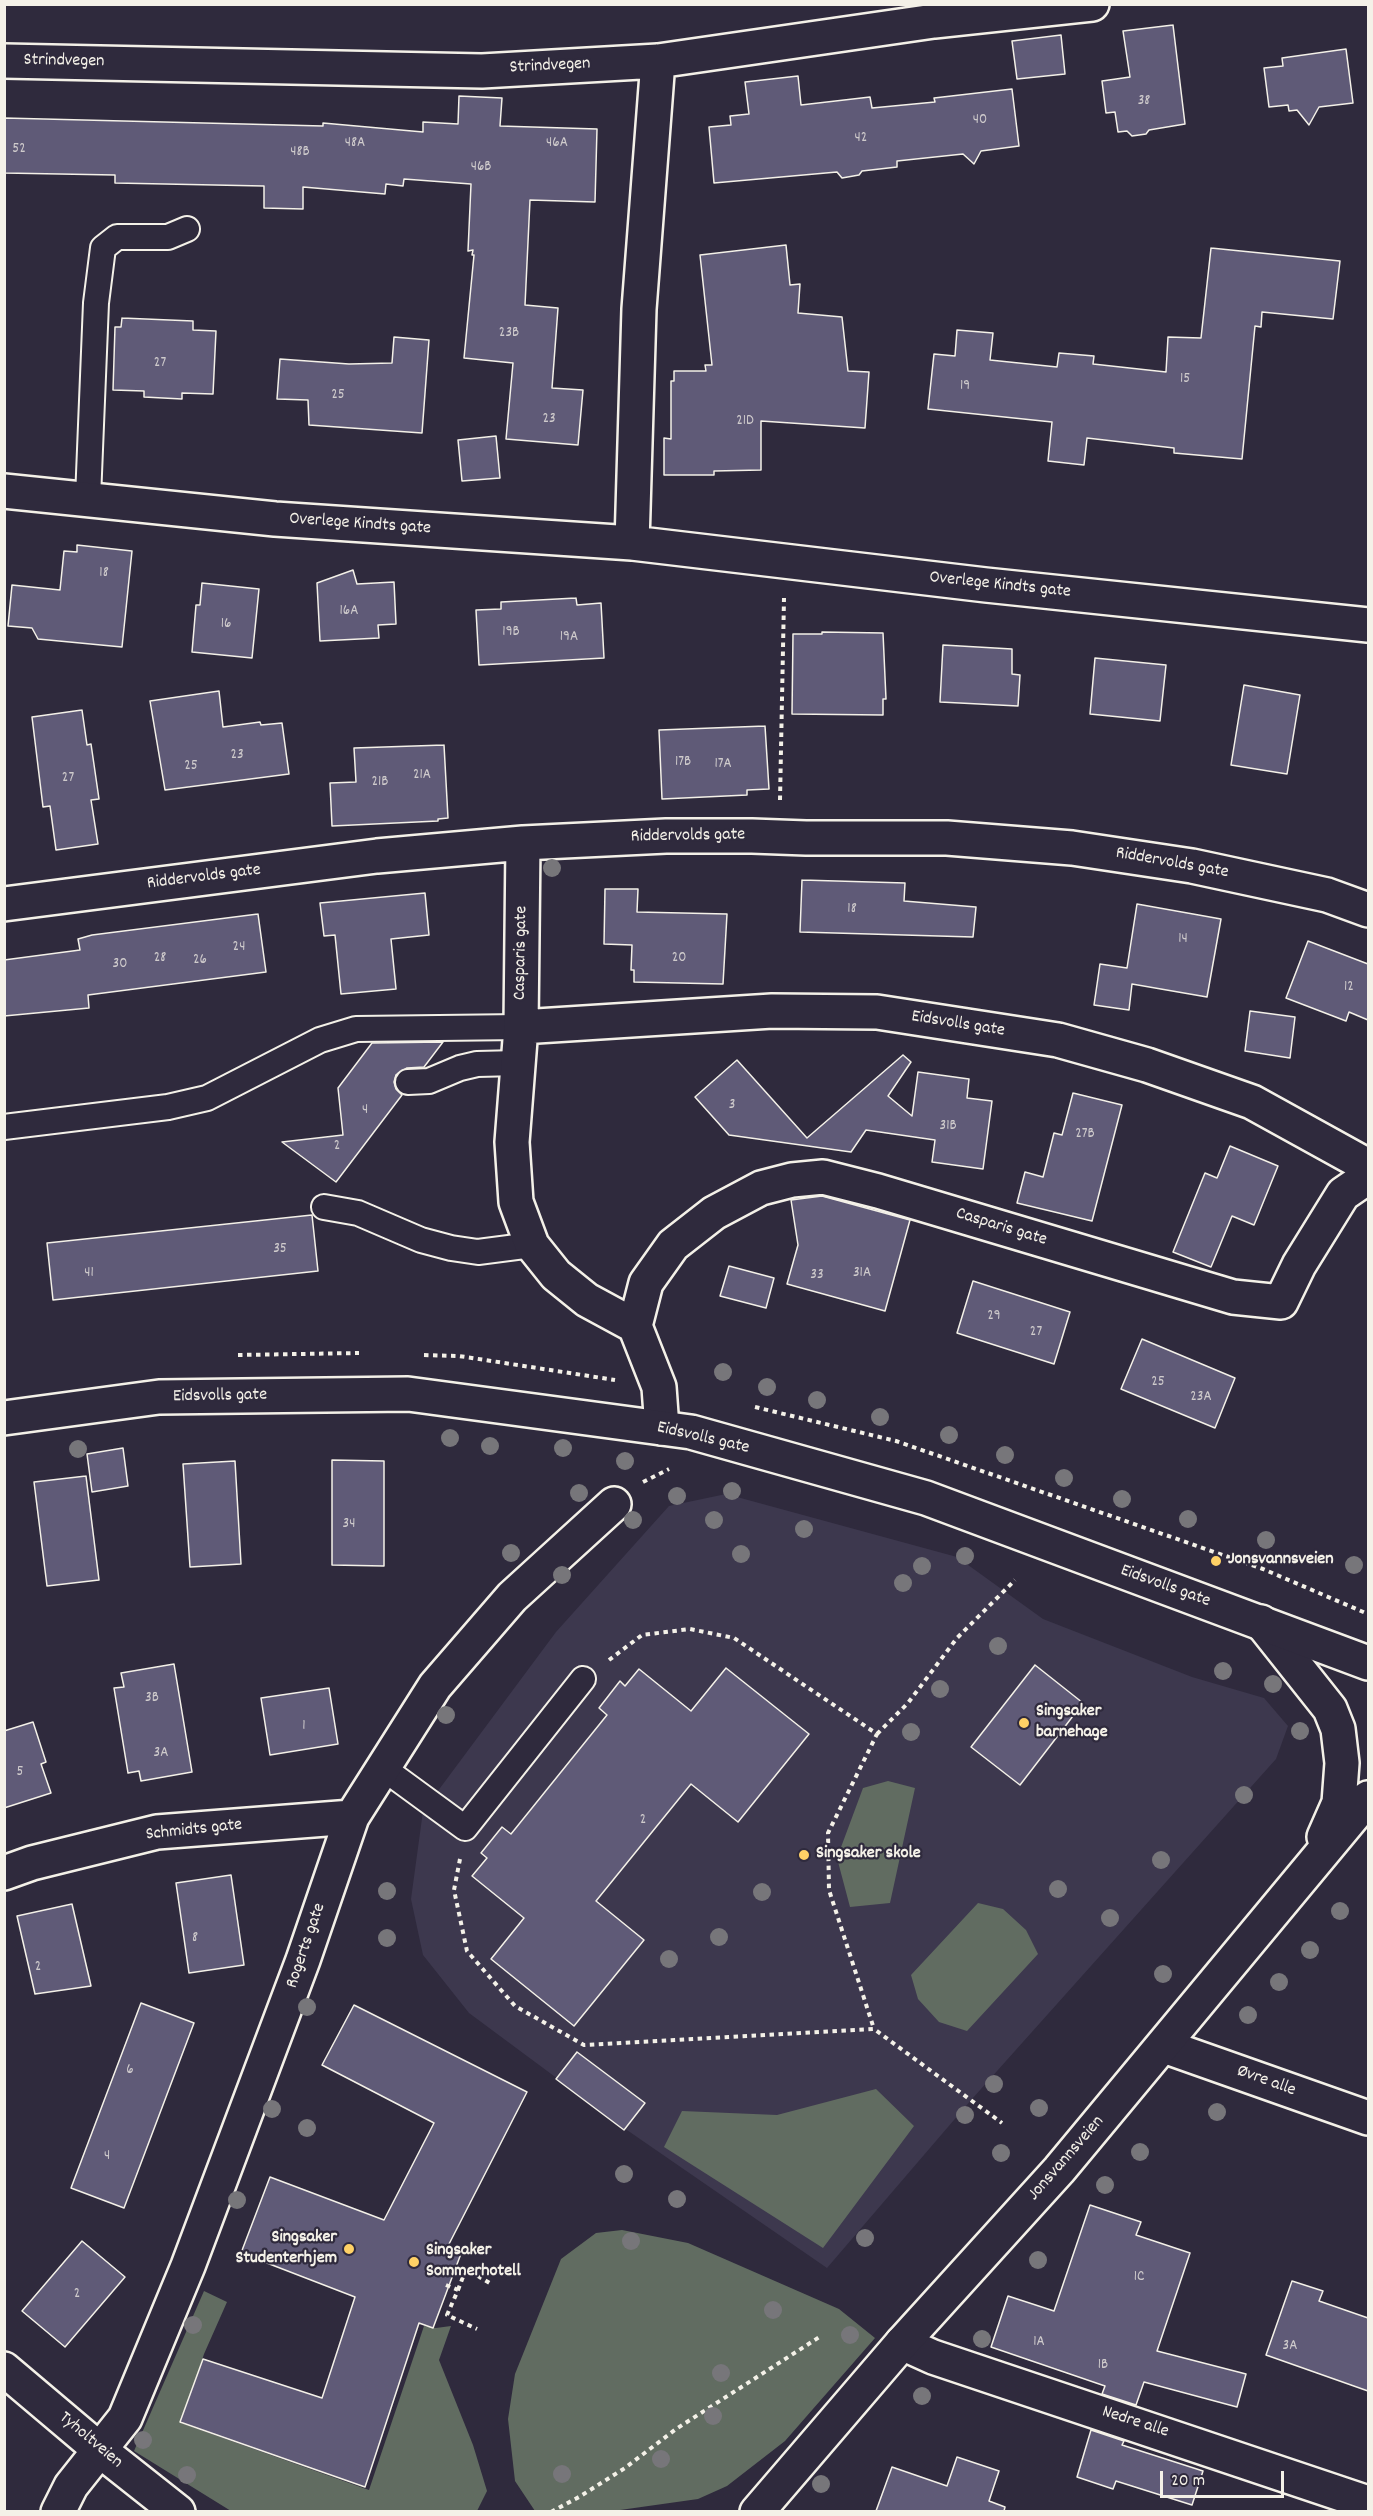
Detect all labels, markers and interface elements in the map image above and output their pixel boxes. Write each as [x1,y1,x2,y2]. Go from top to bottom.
street label: Strindvegen [23,50,105,74]
street label: Strindvegen [509,54,591,80]
house number: 38 [1138,93,1150,111]
house number: 40 [973,112,987,130]
house number: 42 [855,130,867,148]
house number: 48A [345,135,365,153]
house number: 46A [546,135,568,153]
house number: 52 [12,141,26,159]
house number: 48B [290,144,310,162]
house number: 46B [471,159,491,177]
house number: 23B [499,325,519,343]
house number: 27 [154,355,166,373]
house number: 15 [1180,371,1190,389]
house number: 19 [960,378,970,396]
house number: 25 [331,387,345,405]
house number: 23 [542,411,556,429]
house number: 21D [736,413,754,431]
street label: Overlege Kindts gate [288,509,432,541]
house number: 18 [99,565,109,583]
street label: Overlege Kindts gate [928,568,1072,604]
house number: 16A [340,603,358,621]
house number: 16 [221,616,231,634]
house number: 19B [502,624,520,642]
house number: 19A [560,629,578,647]
house number: 23 [230,747,244,765]
house number: 17B [675,754,691,772]
house number: 17A [714,756,732,774]
house number: 25 [184,758,198,776]
house number: 21A [413,767,431,785]
house number: 27 [62,770,74,788]
house number: 21B [372,774,388,792]
street label: Riddervolds gate [631,825,745,849]
street label: Riddervolds gate [1114,843,1230,885]
street label: Riddervolds gate [146,860,262,896]
house number: 18 [847,901,857,919]
street label: Casparis gate [510,906,534,1000]
house number: 14 [1178,931,1188,949]
house number: 24 [233,939,245,957]
house number: 28 [154,950,166,968]
house number: 20 [672,950,686,968]
house number: 26 [193,952,207,970]
house number: 30 [113,956,127,974]
house number: 12 [1344,979,1354,997]
street label: Eidsvolls gate [910,1007,1006,1043]
house number: 3 [729,1097,735,1115]
house number: 4 [362,1102,368,1120]
house number: 31B [939,1118,957,1136]
house number: 27B [1075,1126,1095,1144]
house number: 2 [334,1138,340,1156]
street label: Casparis gate [953,1204,1049,1252]
house number: 35 [273,1241,287,1259]
house number: 41 [84,1265,94,1283]
house number: 31A [853,1265,871,1283]
house number: 33 [810,1267,824,1285]
house number: 29 [987,1308,1001,1326]
house number: 27 [1030,1324,1042,1342]
house number: 25 [1151,1374,1165,1392]
street label: Eidsvolls gate [173,1385,267,1409]
house number: 23A [1190,1389,1212,1407]
street label: Eidsvolls gate [655,1418,751,1460]
house number: 34 [343,1516,355,1534]
place label: Jonsvannsveien [1228,1550,1334,1572]
marker: Jonsvannsveien [1209,1554,1223,1568]
street label: Eidsvolls gate [1117,1561,1213,1613]
house number: 3B [145,1690,159,1708]
place label: Singsaker barnehage [1036,1702,1108,1744]
marker: Singsaker barnehage [1017,1716,1031,1730]
house number: 1 [302,1718,306,1736]
house number: 3A [154,1745,168,1763]
house number: 5 [17,1764,23,1782]
house number: 2 [640,1812,646,1830]
street label: Schmidts gate [145,1815,243,1847]
place label: Singsaker skole [816,1844,921,1866]
marker: Singsaker skole [797,1848,811,1862]
street label: Rogerts gate [282,1901,332,1991]
house number: 8 [192,1930,198,1948]
house number: 2 [35,1959,41,1977]
street label: Øvre alle [1234,2061,1298,2103]
house number: 6 [126,2062,134,2080]
street label: Jonsvannsveien [1024,2112,1110,2206]
house number: 4 [104,2148,110,2166]
place label: Singsaker Studenterhjem [235,2228,337,2270]
place label: Singsaker Sommerhotell [426,2241,521,2284]
marker: Singsaker Studenterhjem [342,2242,356,2256]
marker: Singsaker Sommerhotell [407,2255,421,2269]
house number: 1C [1134,2269,1144,2287]
house number: 2 [74,2286,80,2304]
house number: 1A [1033,2334,1045,2352]
house number: 3A [1283,2338,1297,2356]
house number: 1B [1098,2357,1108,2375]
street label: Nedre alle [1099,2402,1171,2444]
street label: Tyholtveien [54,2408,126,2474]
scale bar [1163,2459,1288,2497]
text: 20 m [1171,2469,1205,2494]

